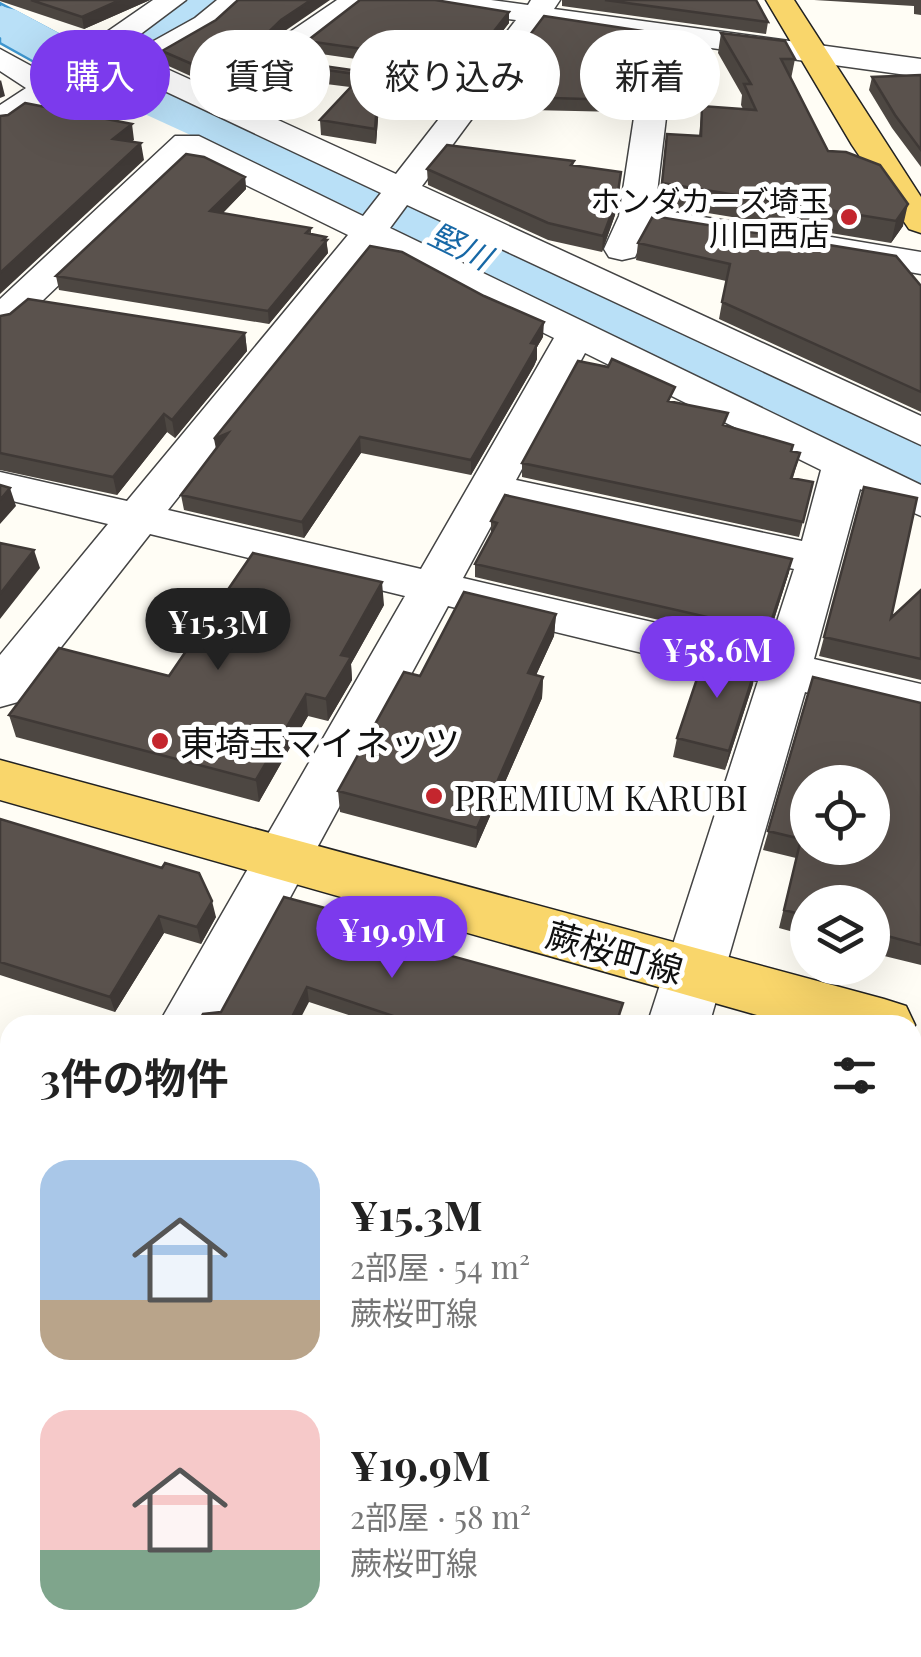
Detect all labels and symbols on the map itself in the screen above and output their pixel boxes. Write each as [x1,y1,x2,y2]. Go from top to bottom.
place label: ホンダカーズ埼玉 川口西店 [591,180,829,254]
marker: ホンダカーズ埼玉 川口西店 [838,206,860,228]
water label: 竪川 [423,211,502,279]
pin: ¥15.3M [137,588,299,673]
pin: ¥58.6M [636,616,798,701]
place label: 東埼玉マイネッツ [180,718,460,765]
marker: 東埼玉マイネッツ [149,730,171,752]
place label: PREMIUM KARUBI [454,773,748,820]
marker: PREMIUM KARUBI [423,785,445,807]
pin: ¥19.9M [311,896,473,981]
street label: 蕨桜町線 [541,909,689,993]

